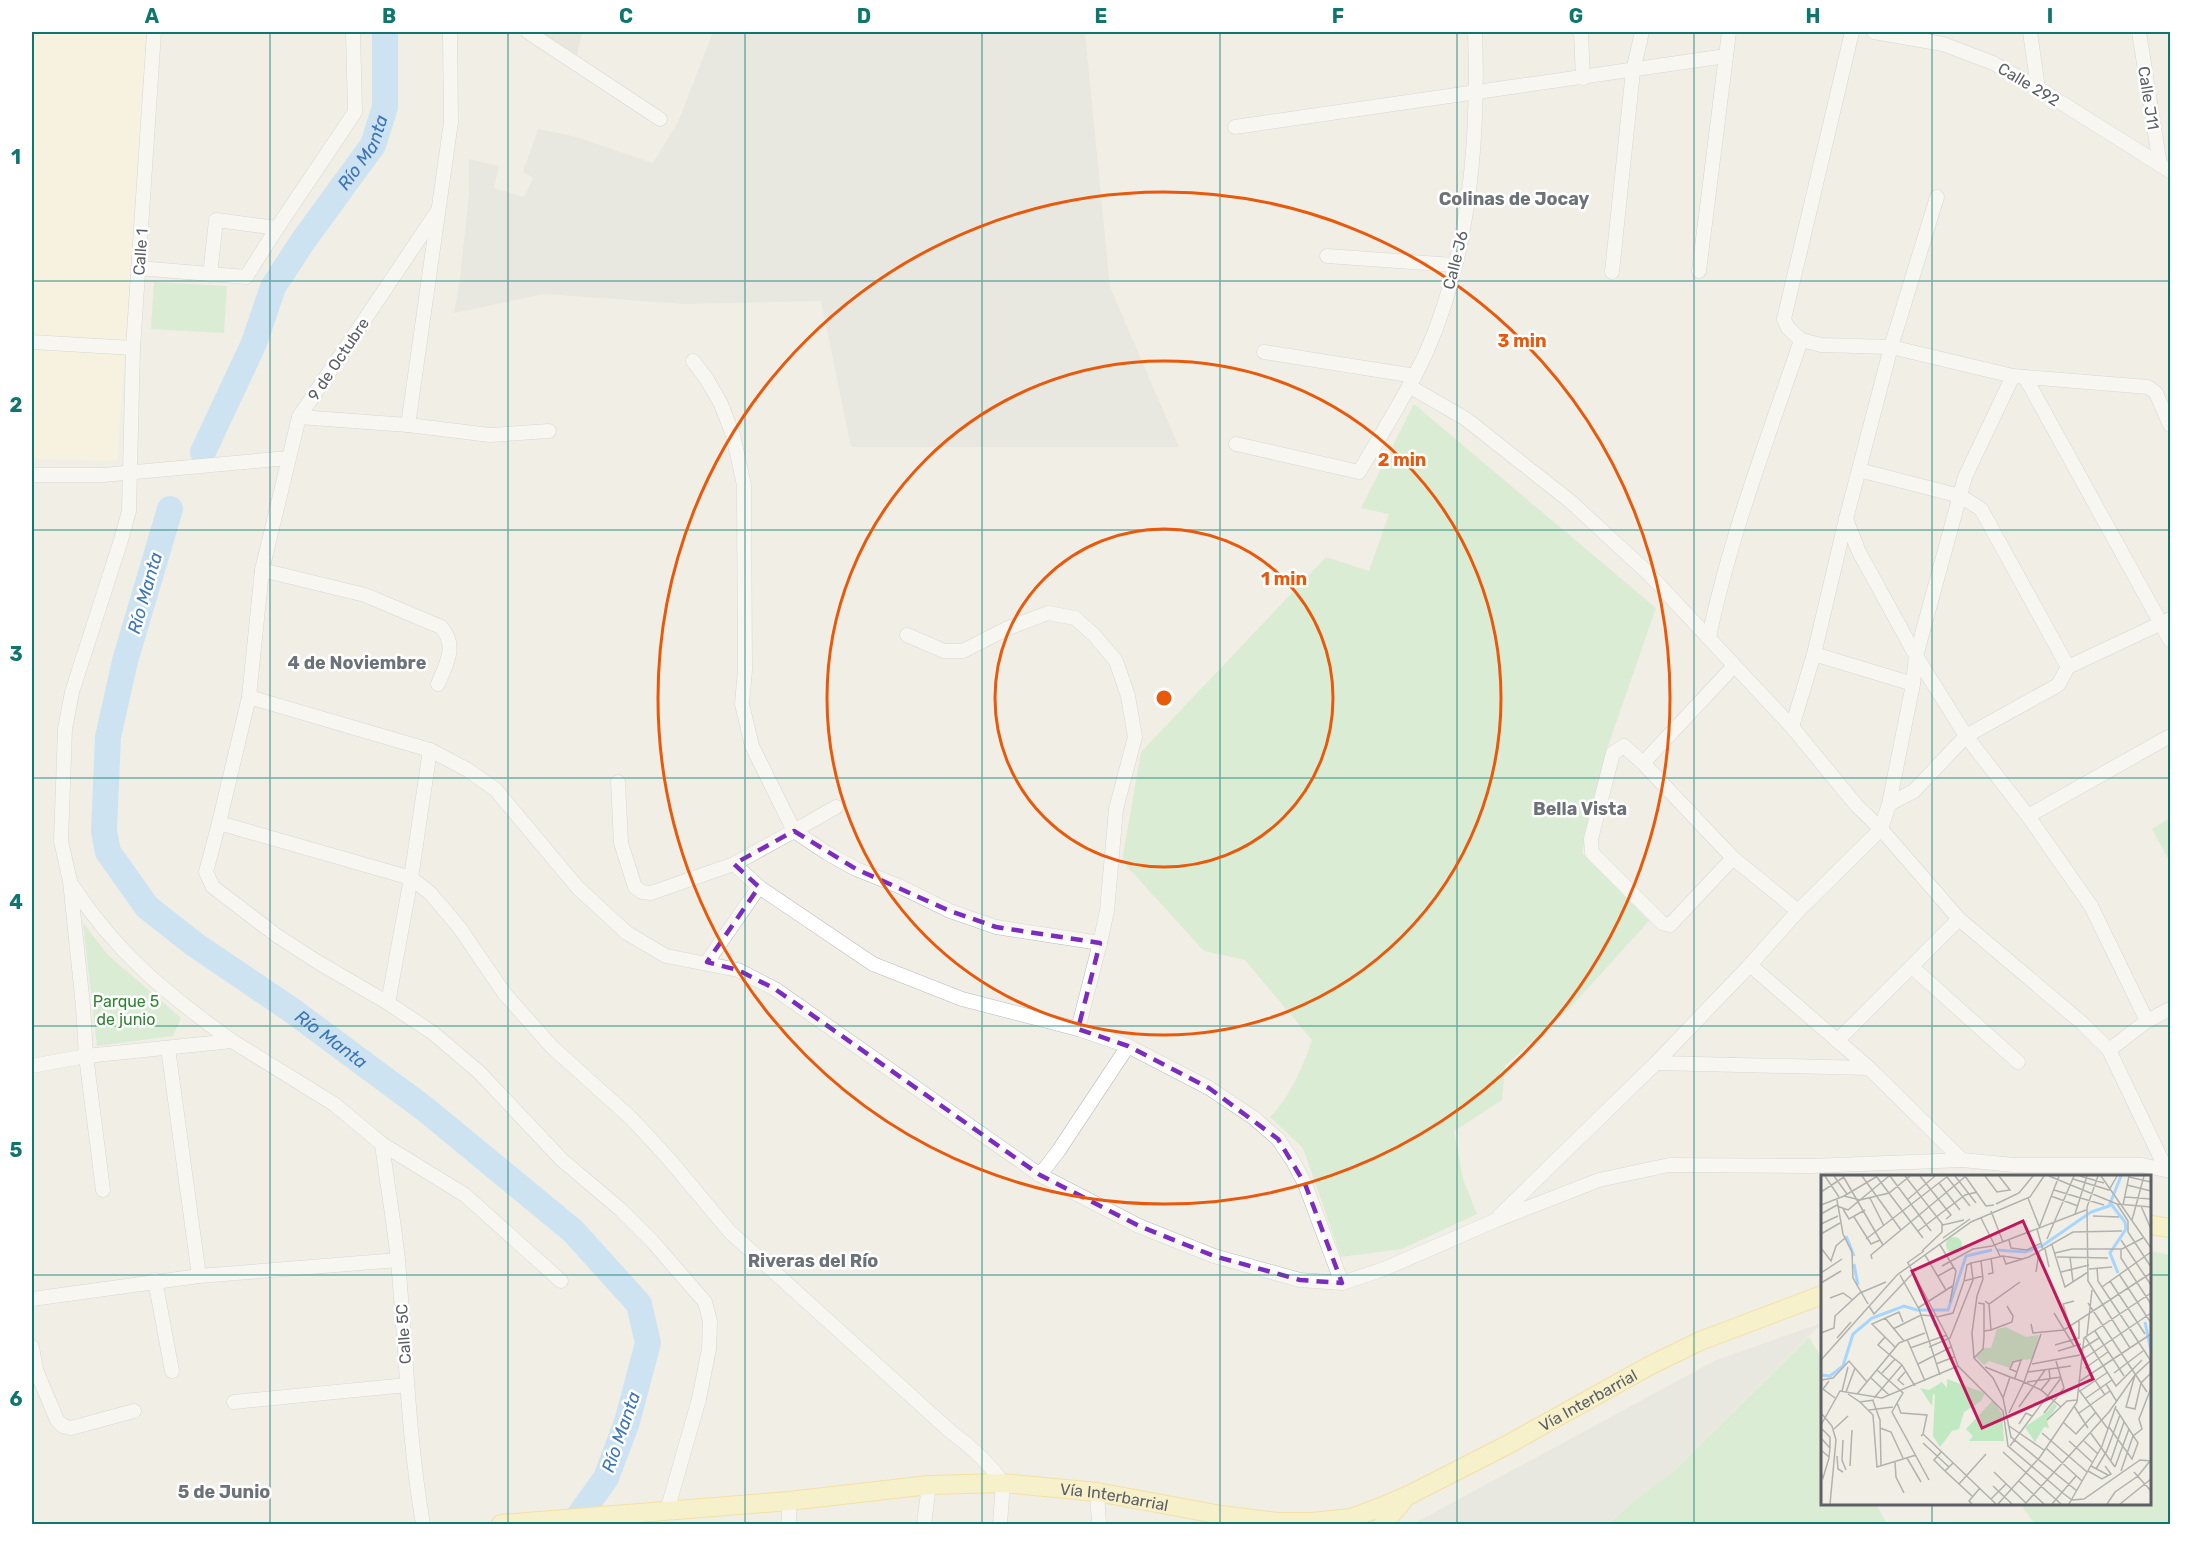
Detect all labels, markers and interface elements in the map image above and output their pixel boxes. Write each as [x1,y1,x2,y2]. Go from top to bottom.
text: A [145,4,160,28]
text: B [382,4,396,28]
text: C [619,4,633,28]
text: D [857,4,871,28]
text: E [1095,4,1107,28]
text: F [1332,4,1344,28]
text: G [1569,4,1583,28]
text: H [1806,4,1820,28]
text: I [2047,4,2053,28]
street label: Calle 292 [1995,59,2063,110]
street label: Calle J11 [2134,65,2163,131]
water label: Río Manta [333,112,393,195]
text: 1 [11,145,21,169]
district label: Colinas de Jocay [1439,188,1590,210]
street label: Calle 1 [129,228,152,276]
street label: Calle J6 [1439,228,1472,291]
street label: 9 de Octubre [304,314,373,404]
text: 3 min [1498,330,1546,352]
text: 2 [10,393,23,417]
text: 2 min [1378,449,1426,471]
water label: Río Manta [123,549,167,636]
text: 1 min [1261,568,1307,590]
text: 3 [9,642,23,666]
district label: 4 de Noviembre [288,652,427,674]
centre of rings [1154,688,1174,708]
district label: Bella Vista [1533,798,1627,820]
text: 4 [9,890,23,914]
park label: Parque 5 de junio [93,992,159,1029]
water label: Río Manta [291,1005,372,1073]
text: 5 [10,1138,23,1162]
inset map [1821,1175,2151,1505]
district label: Riveras del Río [748,1250,878,1272]
street label: Calle 5C [392,1303,415,1365]
street label: Vía Interbarrial [1536,1366,1641,1435]
text: 6 [9,1387,23,1411]
water label: Río Manta [597,1388,645,1475]
street label: Vía Interbarrial [1059,1480,1170,1515]
district label: 5 de Junio [178,1481,270,1503]

